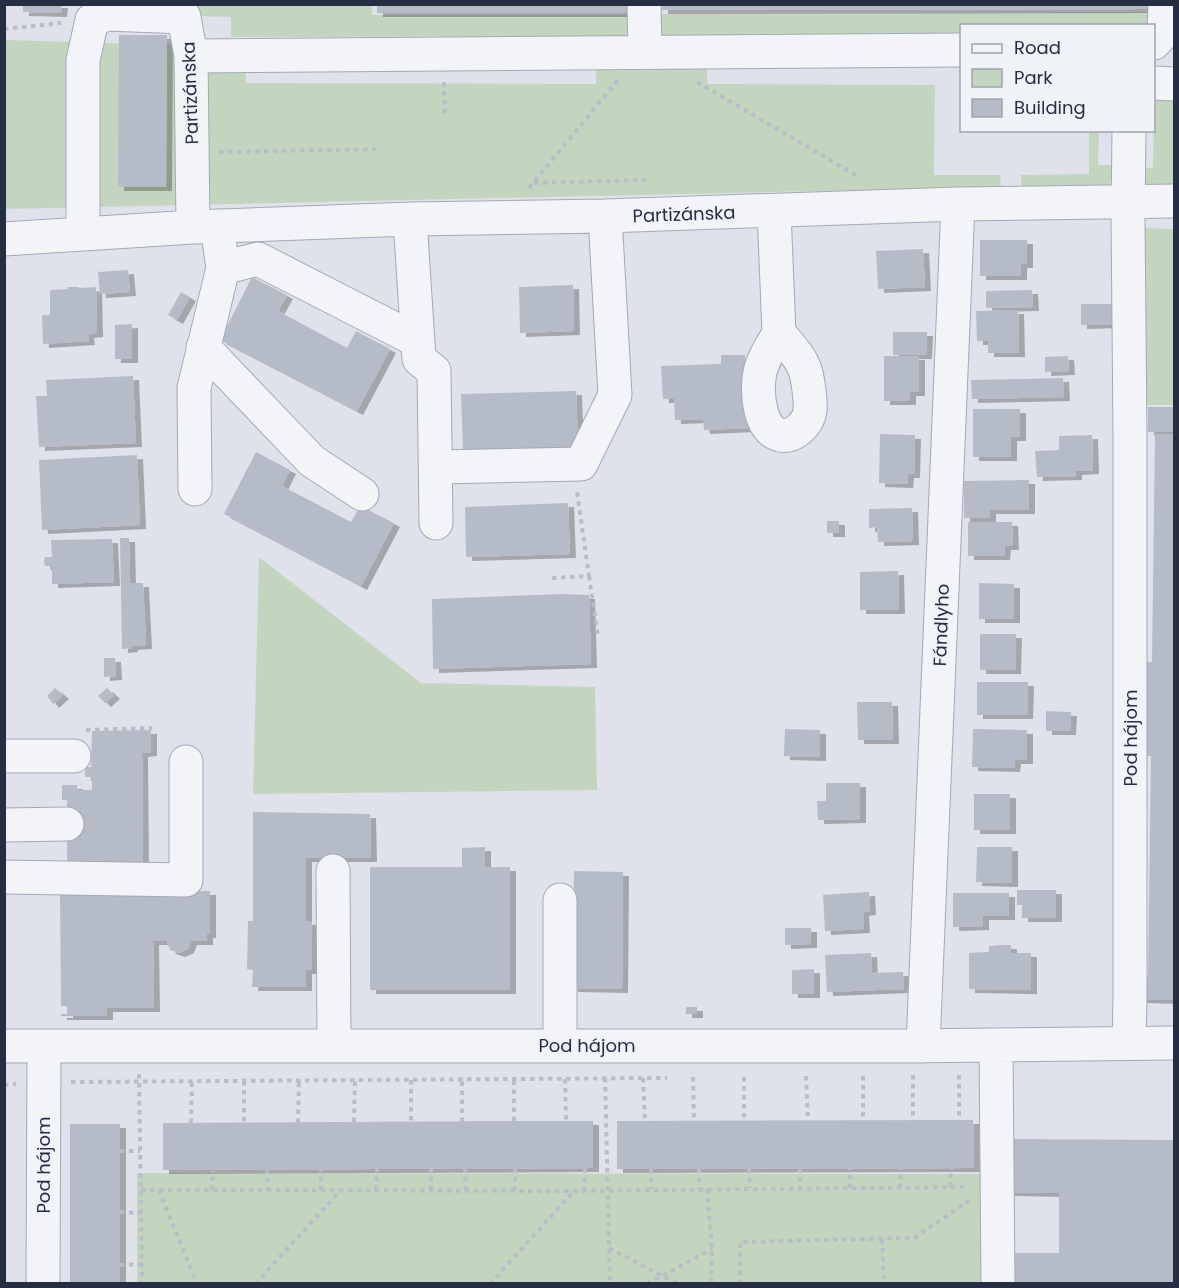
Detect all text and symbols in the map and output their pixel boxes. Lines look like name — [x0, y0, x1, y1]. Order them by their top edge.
legend — [960, 24, 1155, 132]
text: Road — [1014, 35, 1061, 60]
street label: Partizánska — [176, 41, 204, 145]
text: Park — [1014, 65, 1053, 90]
text: Building — [1014, 95, 1086, 120]
street label: Partizánska — [632, 200, 736, 228]
street label: Fándlyho — [927, 583, 955, 667]
street label: Pod hájom — [1118, 689, 1143, 787]
street label: Pod hájom — [538, 1033, 636, 1058]
street label: Pod hájom — [31, 1116, 56, 1214]

